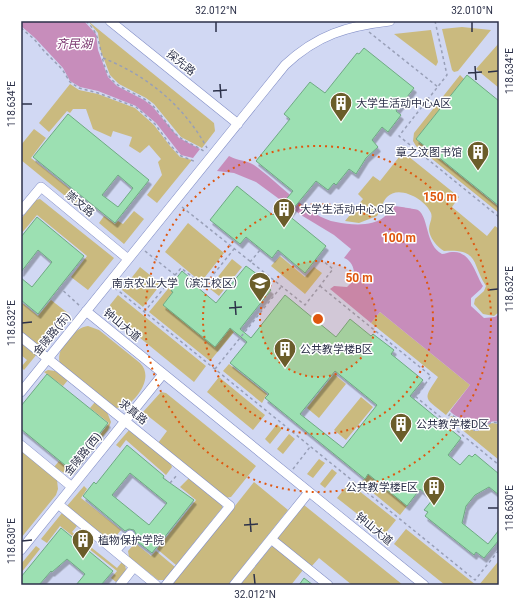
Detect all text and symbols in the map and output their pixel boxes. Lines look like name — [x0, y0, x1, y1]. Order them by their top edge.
text: 32.012°N — [195, 5, 237, 16]
text: 32.010°N — [451, 5, 493, 16]
water label: 齐民湖 — [56, 37, 94, 51]
street label: 探先路 — [164, 48, 198, 78]
text: 118.634°E — [504, 48, 515, 94]
text: 118.634°E — [6, 81, 17, 127]
building icon: 大学生活动中心A区 — [328, 90, 354, 123]
place label: 大学生活动中心A区 — [356, 97, 451, 110]
building icon: 章之汶图书馆 — [465, 139, 491, 172]
place label: 章之汶图书馆 — [396, 146, 462, 159]
street label: 崇文路 — [63, 188, 97, 220]
text: 150 m — [423, 190, 457, 204]
building icon: 大学生活动中心C区 — [271, 196, 297, 229]
place label: 大学生活动中心C区 — [300, 203, 395, 216]
text: 100 m — [382, 231, 416, 245]
text: 118.632°E — [504, 266, 515, 312]
school or university icon: 南京农业大学（滨江校区） — [247, 270, 273, 303]
text: 50 m — [345, 271, 373, 285]
place label: 南京农业大学（滨江校区） — [112, 277, 244, 290]
text: 118.632°E — [6, 300, 17, 346]
street label: 钟山大道 — [101, 306, 143, 344]
street label: 金陵路(东) — [31, 310, 73, 358]
centre of rings — [311, 312, 325, 326]
building icon: 公共教学楼B区 — [272, 336, 298, 369]
place label: 公共教学楼B区 — [300, 343, 373, 356]
street label: 求真路 — [116, 397, 150, 427]
building icon: 公共教学楼D区 — [388, 411, 414, 444]
place label: 公共教学楼D区 — [416, 418, 489, 431]
street label: 金陵路(西) — [62, 430, 104, 478]
building icon: 公共教学楼E区 — [421, 474, 447, 507]
place label: 公共教学楼E区 — [346, 481, 418, 494]
text: 118.630°E — [504, 485, 515, 531]
street label: 钟山大道 — [353, 510, 395, 548]
text: 118.630°E — [6, 518, 17, 564]
building icon: 植物保护学院 — [70, 527, 96, 560]
place label: 植物保护学院 — [98, 534, 164, 547]
text: 32.012°N — [234, 589, 276, 600]

